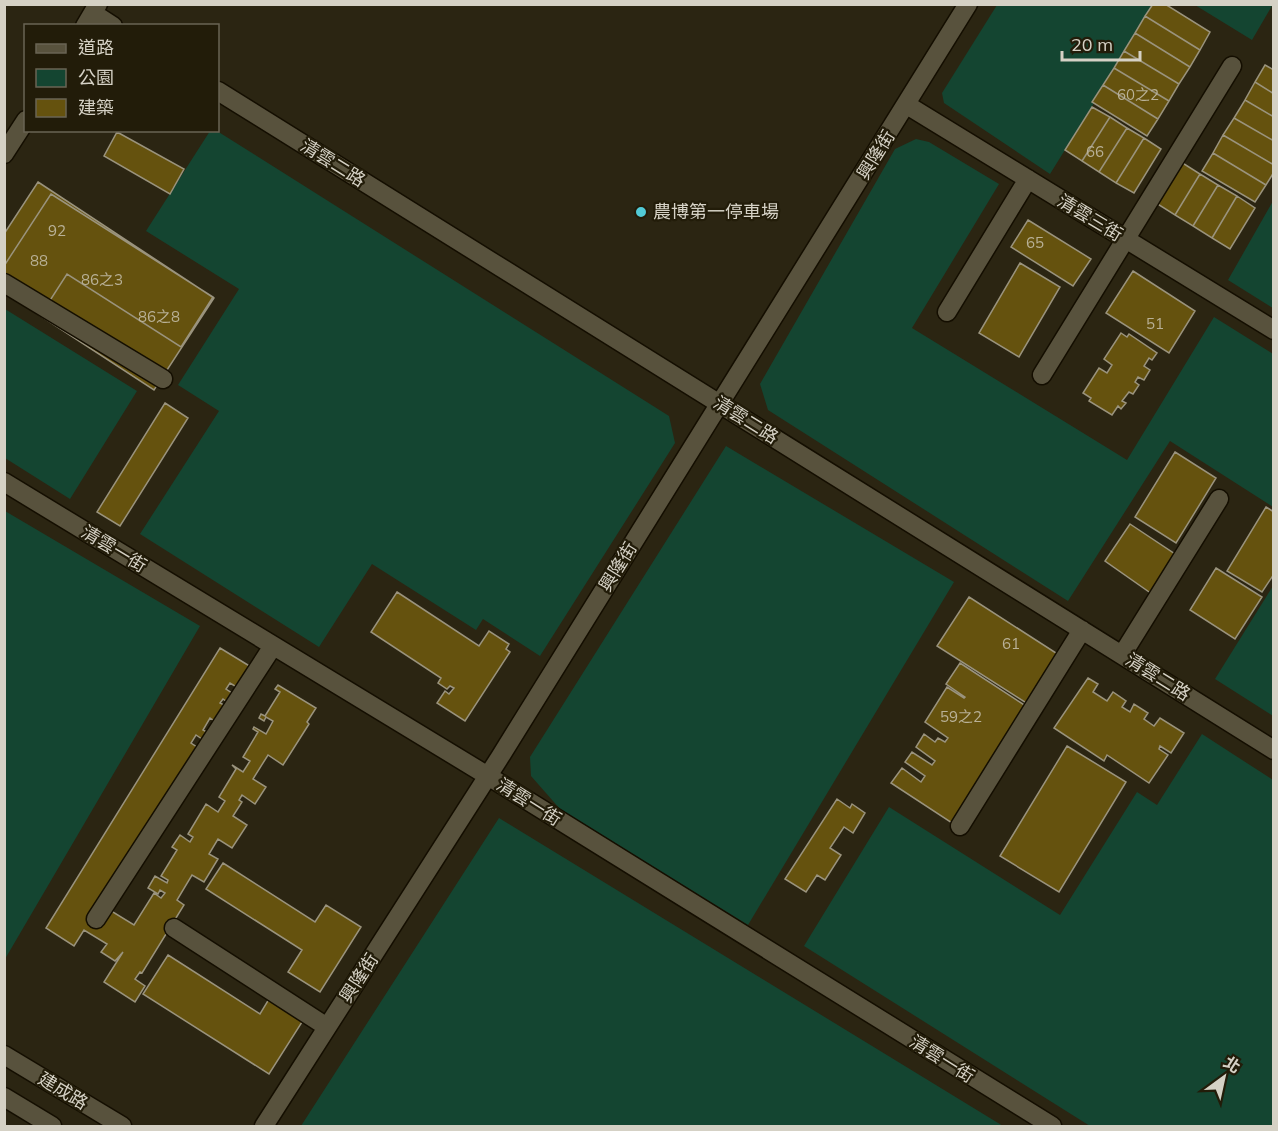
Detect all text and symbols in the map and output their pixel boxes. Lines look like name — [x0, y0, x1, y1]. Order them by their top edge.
legend — [24, 24, 219, 132]
scale bar — [1062, 24, 1140, 62]
text: 20 m — [1071, 33, 1113, 56]
text: 道路 — [78, 36, 114, 59]
text: 公園 — [78, 66, 114, 89]
house number: 60之2 — [1117, 85, 1159, 104]
text: 建築 — [78, 96, 114, 119]
street label: 興隆街 — [852, 126, 900, 184]
street label: 清雲二路 — [297, 134, 370, 191]
house number: 66 — [1086, 142, 1104, 161]
street label: 清雲三街 — [1053, 189, 1127, 246]
place label: 農博第一停車場 — [653, 200, 779, 223]
marker: 農博第一停車場 — [634, 205, 648, 219]
house number: 92 — [48, 221, 66, 240]
house number: 65 — [1026, 233, 1044, 252]
house number: 88 — [30, 251, 48, 270]
house number: 86之3 — [81, 270, 123, 289]
house number: 86之8 — [138, 307, 180, 326]
house number: 51 — [1146, 314, 1164, 333]
street label: 清雲二路 — [710, 391, 783, 448]
street label: 清雲一街 — [77, 520, 151, 577]
street label: 興隆街 — [594, 538, 642, 596]
house number: 61 — [1002, 634, 1020, 653]
street label: 清雲二路 — [1122, 648, 1195, 705]
house number: 59之2 — [940, 707, 982, 726]
street label: 清雲一街 — [493, 773, 566, 830]
street label: 興隆街 — [334, 949, 383, 1007]
street label: 清雲一街 — [906, 1030, 979, 1087]
north arrow — [1194, 1047, 1254, 1107]
text: 北 — [1220, 1052, 1244, 1077]
street label: 建成路 — [34, 1067, 92, 1114]

